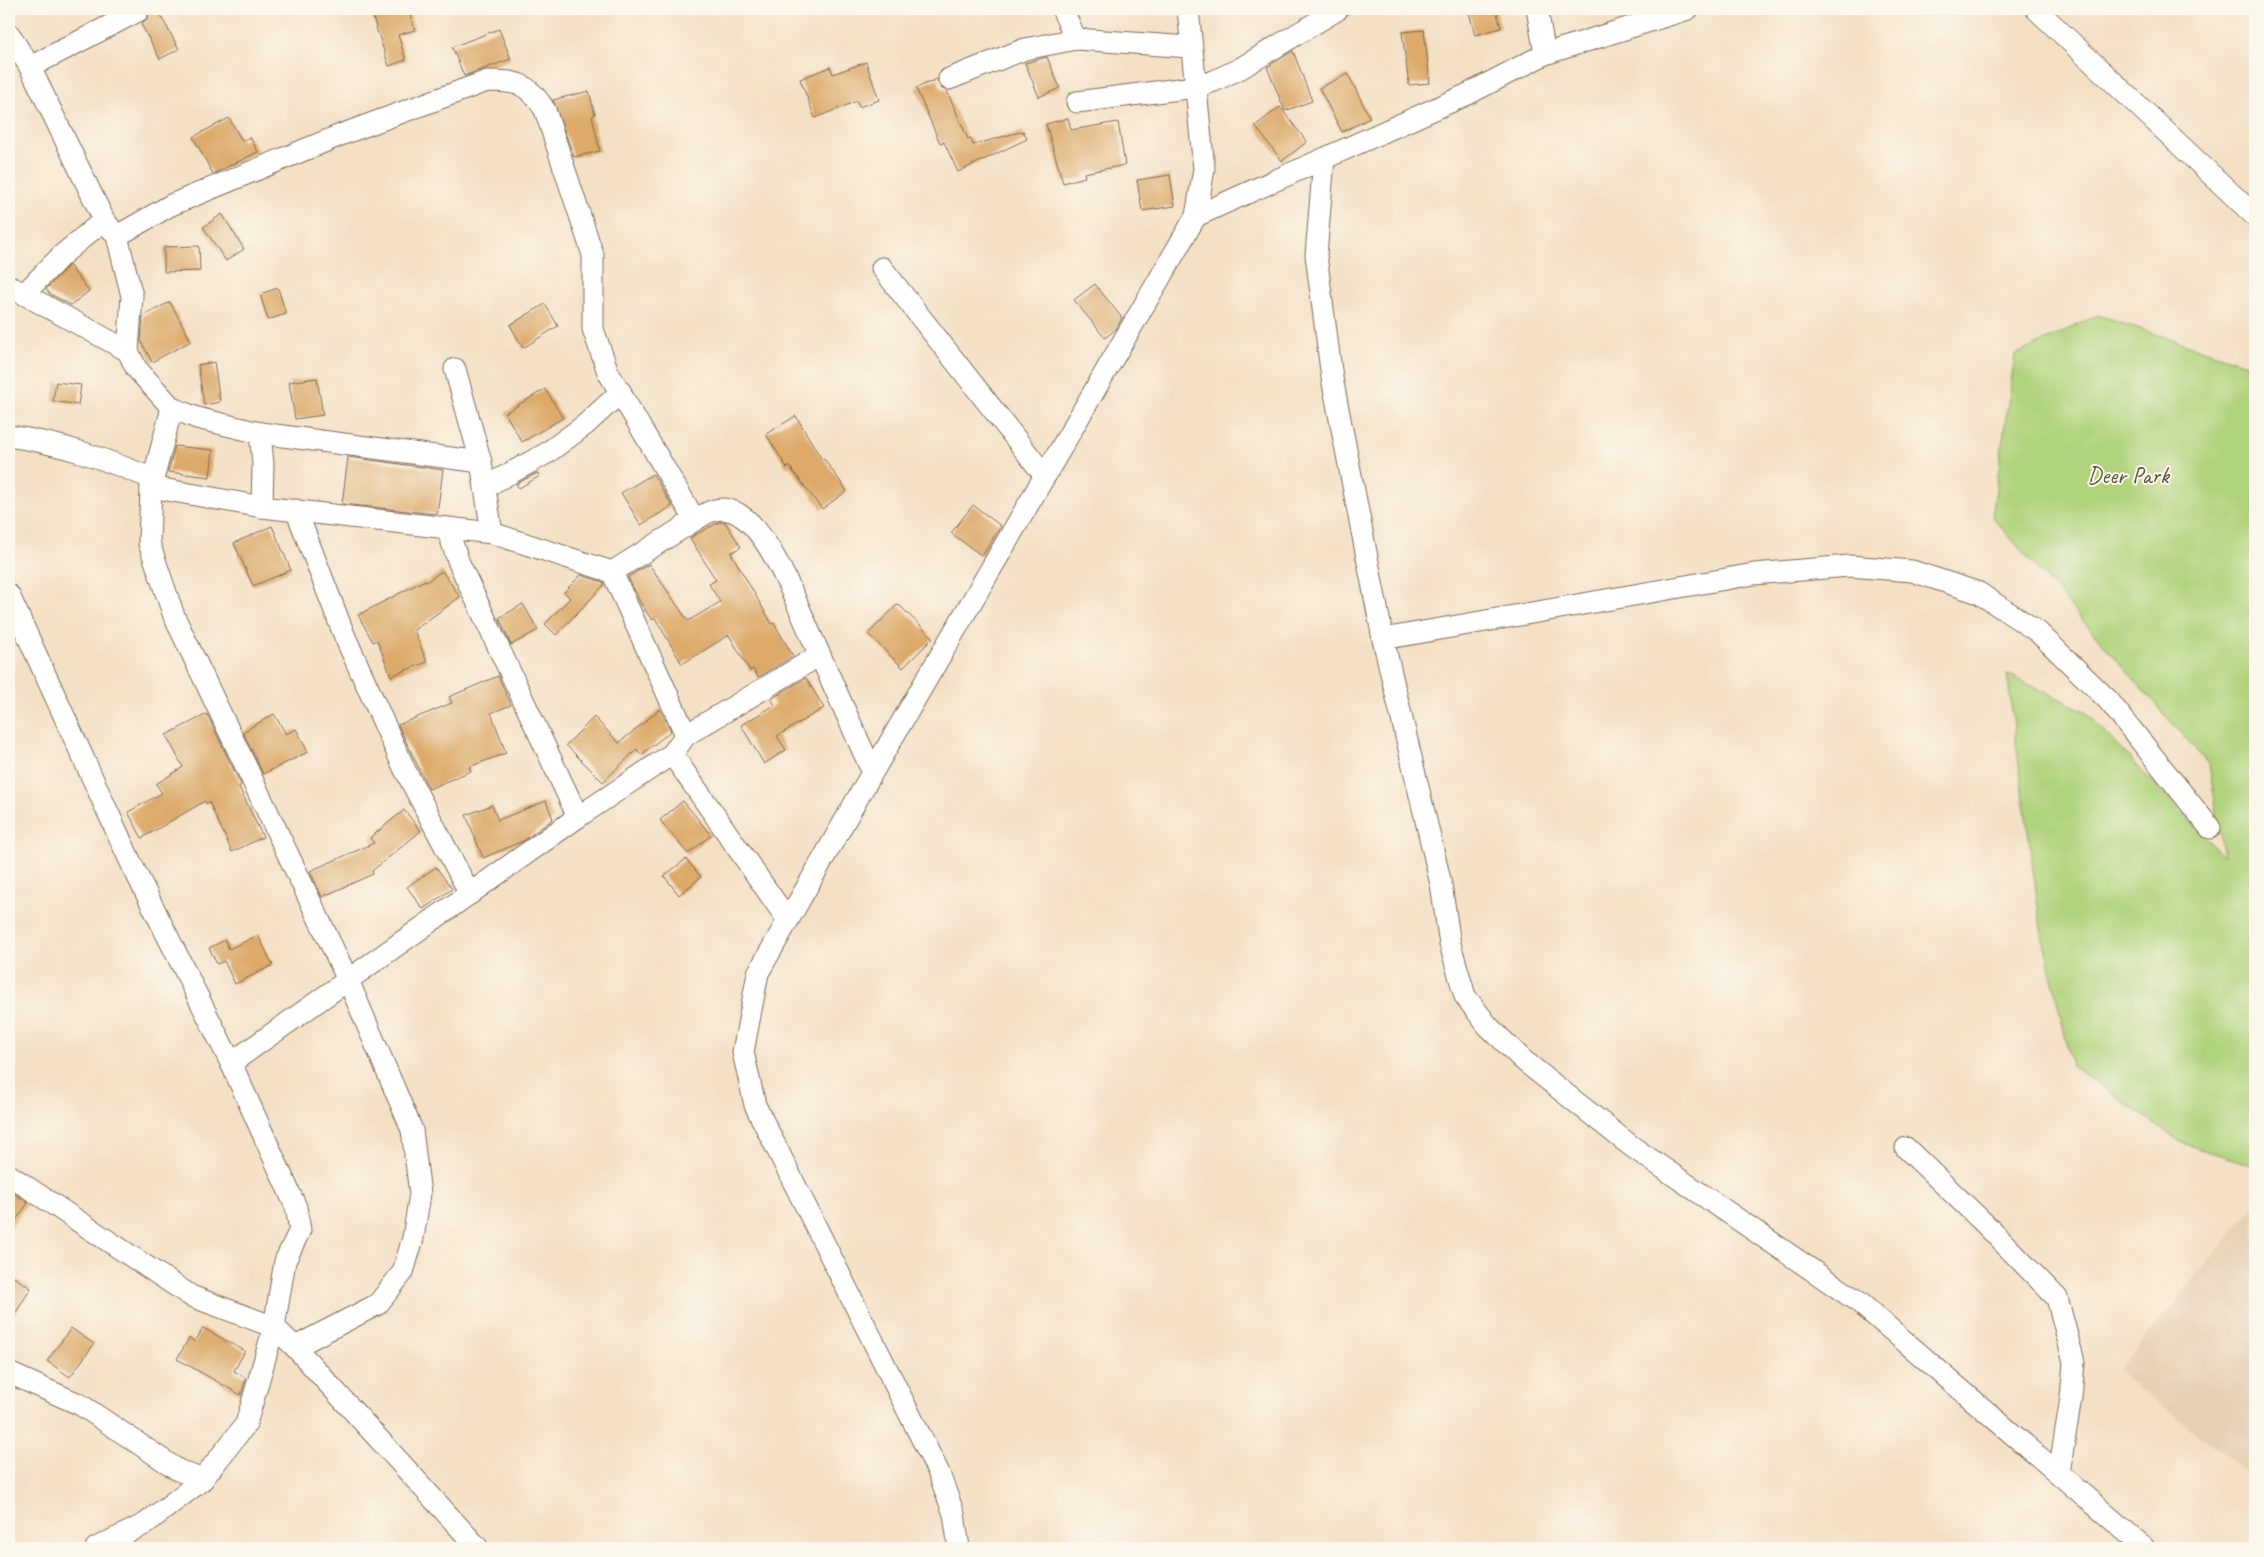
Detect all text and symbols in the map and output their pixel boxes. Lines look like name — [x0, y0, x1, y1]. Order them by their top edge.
park label: Deer Park — [2087, 460, 2171, 490]

